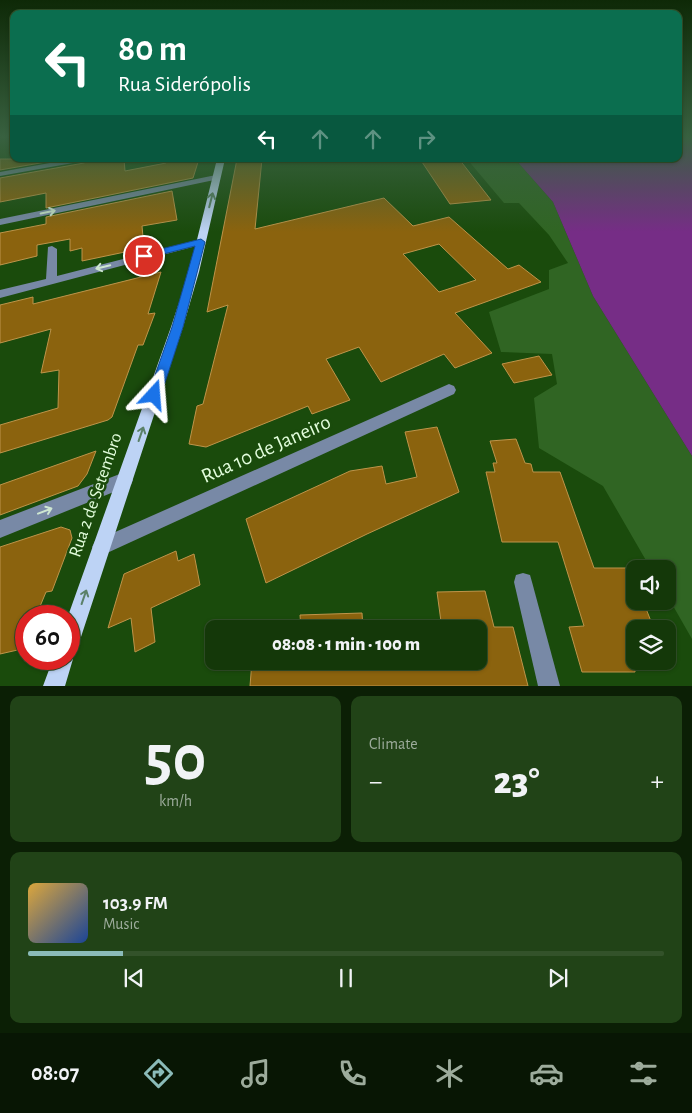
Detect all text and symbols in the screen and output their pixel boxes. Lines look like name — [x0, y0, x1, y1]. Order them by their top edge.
icon: left — [35, 30, 100, 95]
text: 80 m — [118, 32, 187, 67]
text: Rua Siderópolis — [118, 73, 251, 95]
icon: left — [253, 125, 281, 153]
icon: ahead — [306, 125, 334, 153]
icon: ahead — [359, 125, 387, 153]
icon: right — [412, 125, 440, 153]
one-way arrow — [207, 193, 216, 209]
one-way arrow — [39, 207, 55, 216]
pin — [123, 235, 165, 277]
icon: arrive — [130, 242, 158, 270]
one-way arrow — [95, 263, 111, 272]
position arrow — [127, 368, 179, 420]
street label: Rua 10 de Janeiro — [198, 411, 334, 487]
one-way arrow — [137, 426, 146, 442]
street label: Rua 2 de Setembro — [66, 430, 126, 559]
one-way arrow — [37, 506, 53, 515]
map controls — [626, 560, 676, 670]
button: sound — [626, 560, 676, 610]
one-way arrow — [80, 589, 90, 605]
speed limit sign: 60 — [15, 605, 80, 670]
button: layers — [626, 620, 676, 670]
text: 08:08 · 1 min · 100 m — [272, 635, 420, 654]
text: 50 — [145, 727, 206, 792]
text: Climate — [369, 736, 418, 752]
text: 23° — [493, 763, 540, 801]
text: − — [369, 768, 382, 796]
text: + — [651, 768, 664, 796]
text: km/h — [159, 793, 192, 809]
text: 103.9 FM — [103, 894, 168, 913]
text: Music — [103, 916, 139, 932]
icon: previous — [120, 964, 148, 992]
icon: pause — [332, 964, 360, 992]
icon: next — [544, 964, 572, 992]
icon: directions — [141, 1056, 176, 1091]
icon: music — [238, 1056, 273, 1091]
icon: phone — [335, 1056, 370, 1091]
icon: climate — [432, 1056, 467, 1091]
icon: car — [529, 1056, 564, 1091]
icon: filters — [626, 1056, 661, 1091]
text: 08:07 — [31, 1062, 79, 1084]

